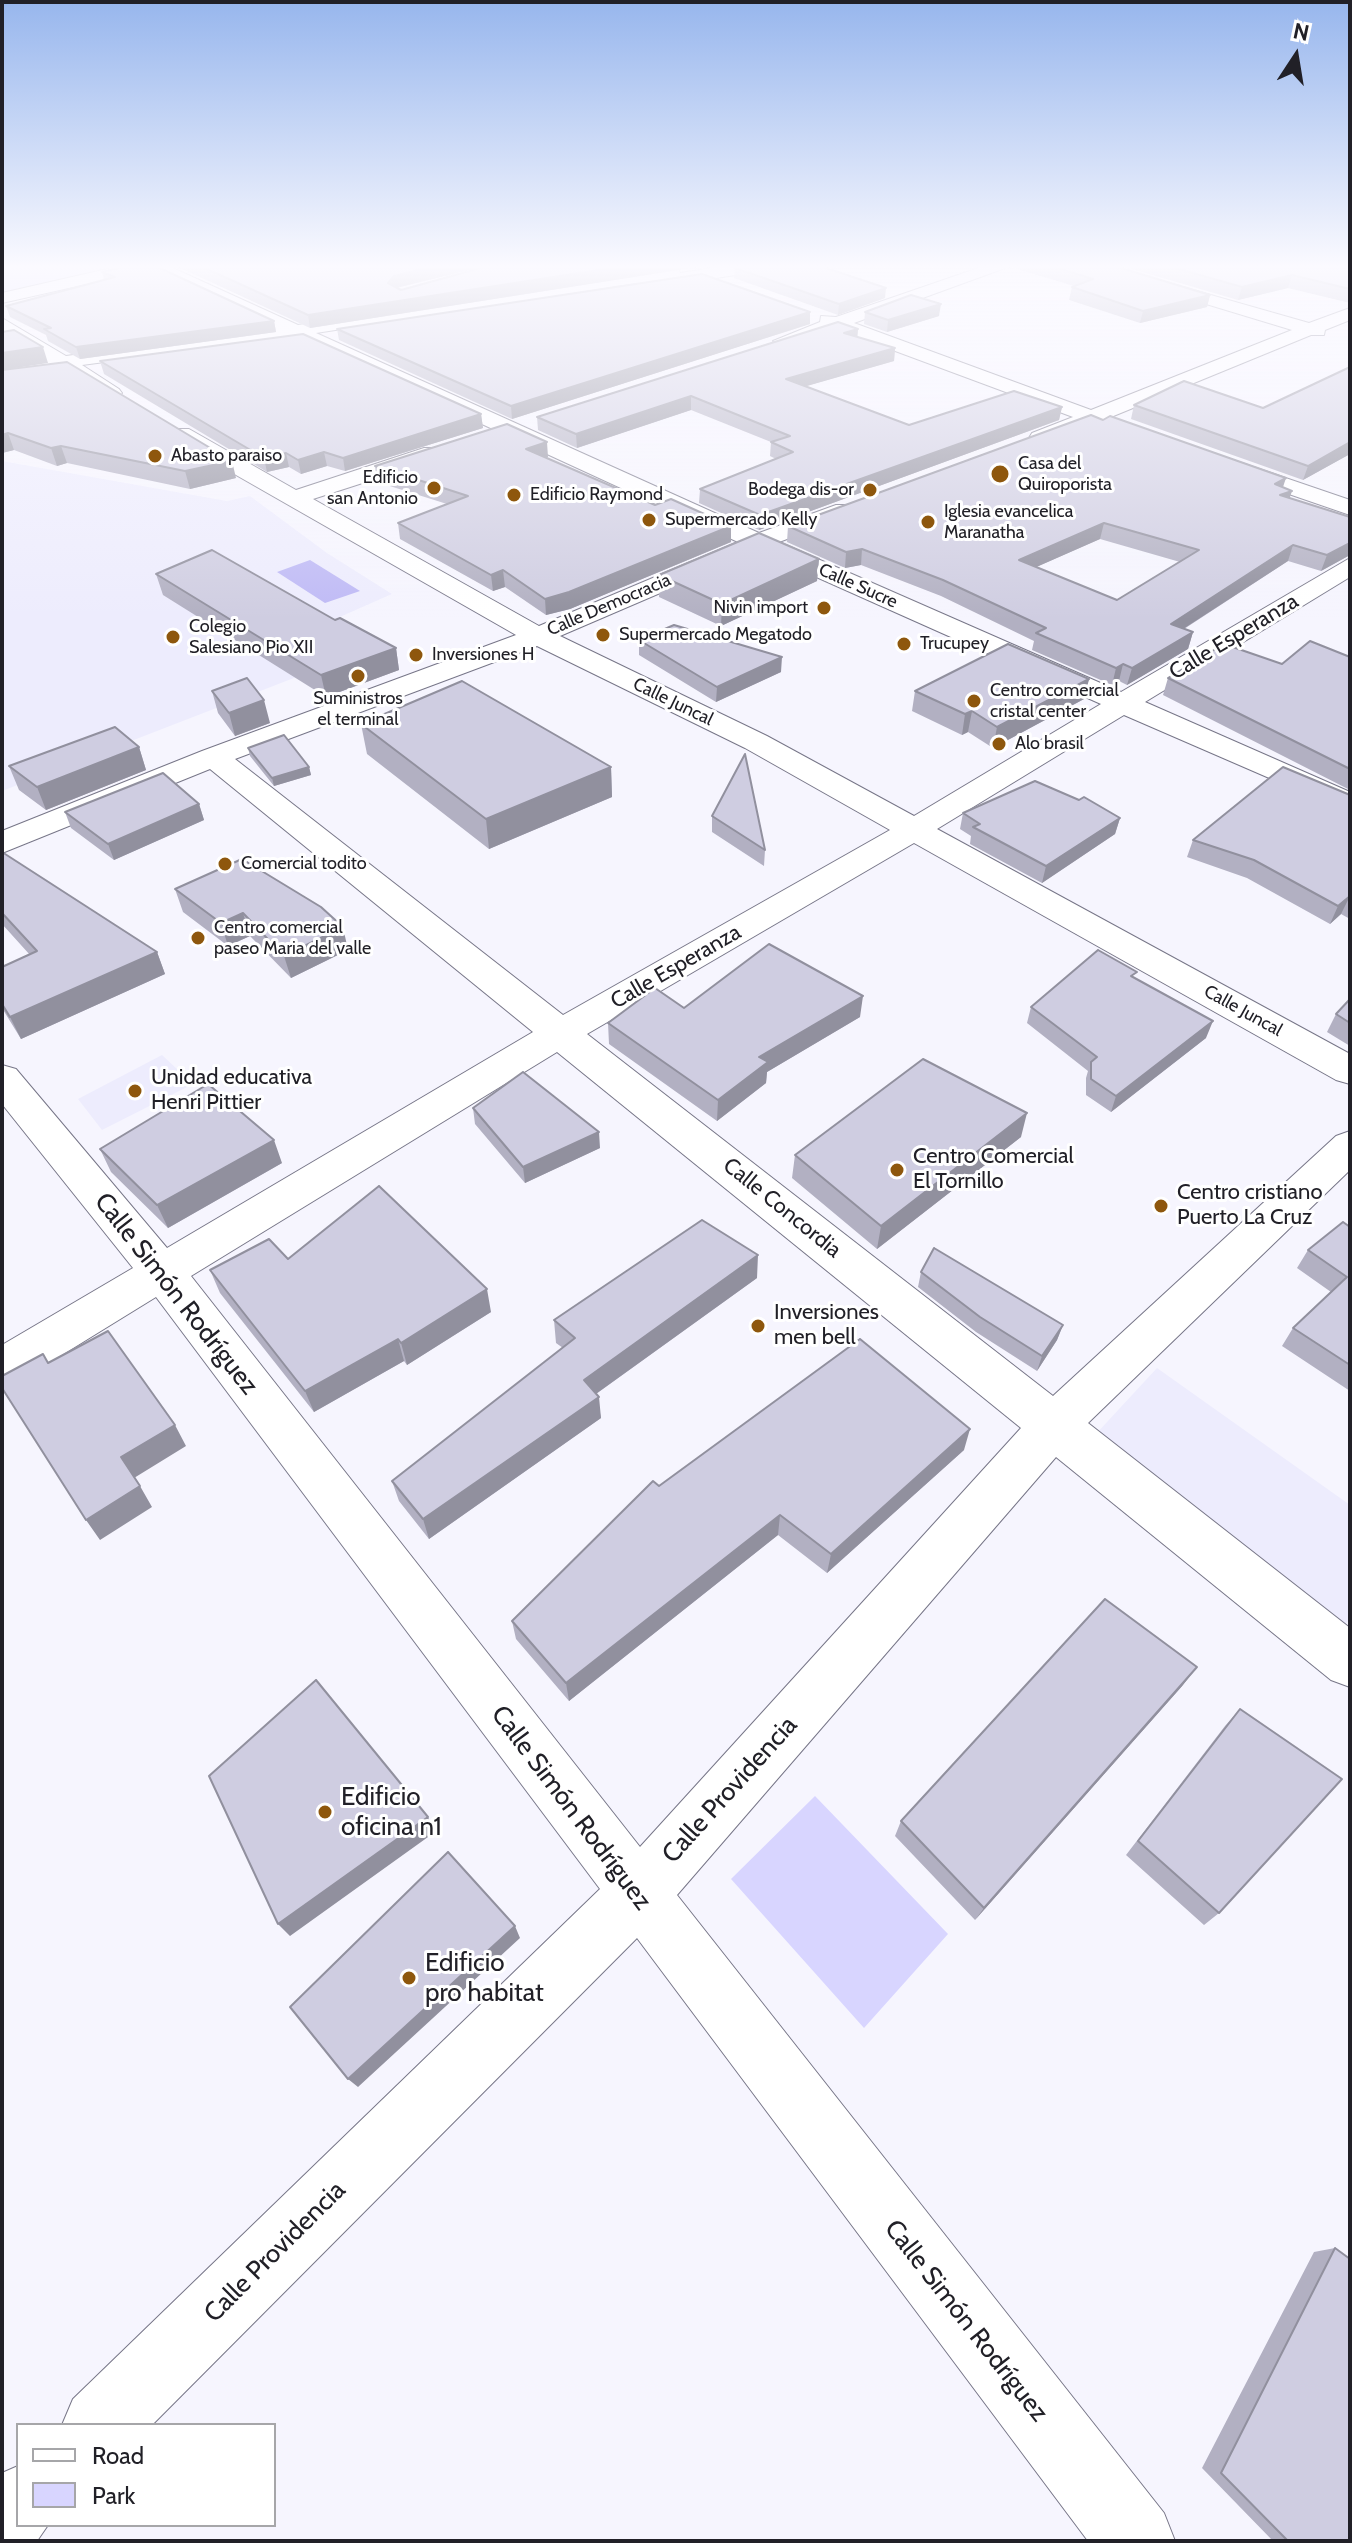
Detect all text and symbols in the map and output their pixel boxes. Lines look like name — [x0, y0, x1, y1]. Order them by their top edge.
north arrow — [1256, 16, 1336, 96]
text: N — [1291, 17, 1312, 47]
place label: Abasto paraiso — [171, 445, 282, 467]
marker: Abasto paraiso — [146, 447, 164, 465]
place label: Casa del Quiroporista — [1018, 453, 1112, 496]
marker: Casa del Quiroporista — [989, 463, 1011, 485]
place label: Edificio san Antonio — [327, 467, 418, 510]
marker: Edificio san Antonio — [425, 479, 443, 497]
place label: Bodega dis-or — [748, 479, 854, 501]
marker: Bodega dis-or — [861, 481, 879, 499]
place label: Edificio Raymond — [530, 484, 663, 506]
marker: Edificio Raymond — [505, 486, 523, 504]
place label: Iglesia evancelica Maranatha — [944, 501, 1073, 544]
place label: Supermercado Kelly — [665, 509, 817, 531]
marker: Supermercado Kelly — [640, 511, 658, 529]
marker: Iglesia evancelica Maranatha — [919, 513, 937, 531]
street label: Calle Sucre — [815, 559, 901, 613]
street label: Calle Democracia — [544, 569, 674, 641]
street label: Calle Esperanza — [1165, 588, 1303, 686]
place label: Nivin import — [714, 597, 808, 619]
marker: Nivin import — [815, 599, 833, 617]
place label: Colegio Salesiano Pio XII — [189, 616, 313, 658]
place label: Supermercado Megatodo — [619, 624, 812, 646]
marker: Supermercado Megatodo — [594, 626, 612, 644]
marker: Colegio Salesiano Pio XII — [164, 628, 182, 646]
place label: Trucupey — [920, 633, 989, 655]
marker: Trucupey — [895, 635, 913, 653]
place label: Inversiones H — [432, 644, 535, 666]
marker: Inversiones H — [407, 646, 425, 664]
marker: Suministros el terminal — [349, 667, 367, 685]
street label: Calle Juncal — [629, 673, 717, 731]
place label: Centro comercial cristal center — [990, 680, 1119, 722]
place label: Suministros el terminal — [313, 688, 403, 730]
marker: Centro comercial cristal center — [965, 692, 983, 710]
place label: Alo brasil — [1015, 733, 1084, 755]
marker: Alo brasil — [990, 735, 1008, 753]
place label: Comercial todito — [241, 853, 367, 875]
marker: Comercial todito — [216, 855, 234, 873]
place label: Centro comercial paseo Maria del valle — [214, 917, 371, 960]
street label: Calle Esperanza — [606, 919, 746, 1015]
marker: Centro comercial paseo Maria del valle — [189, 929, 207, 947]
street label: Calle Juncal — [1200, 981, 1286, 1041]
place label: Unidad educativa Henri Pittier — [151, 1065, 312, 1116]
marker: Unidad educativa Henri Pittier — [126, 1082, 144, 1100]
place label: Centro Comercial El Tornillo — [913, 1144, 1074, 1196]
street label: Calle Concordia — [718, 1152, 846, 1264]
marker: Centro Comercial El Tornillo — [888, 1161, 906, 1179]
place label: Centro cristiano Puerto La Cruz — [1177, 1180, 1323, 1232]
street label: Calle Simón Rodríguez — [87, 1187, 265, 1401]
marker: Centro cristiano Puerto La Cruz — [1152, 1197, 1170, 1215]
place label: Inversiones men bell — [774, 1300, 879, 1352]
marker: Inversiones men bell — [749, 1317, 767, 1335]
street label: Calle Simón Rodríguez — [484, 1700, 658, 1916]
street label: Calle Providencia — [656, 1710, 804, 1870]
place label: Edificio oficina n1 — [341, 1781, 442, 1842]
marker: Edificio oficina n1 — [316, 1803, 334, 1821]
place label: Edificio pro habitat — [425, 1947, 544, 2008]
marker: Edificio pro habitat — [400, 1969, 418, 1987]
street label: Calle Providencia — [198, 2175, 352, 2329]
street label: Calle Simón Rodríguez — [877, 2214, 1055, 2428]
legend — [16, 2423, 276, 2527]
text: Road — [92, 2441, 144, 2470]
text: Park — [92, 2481, 135, 2510]

